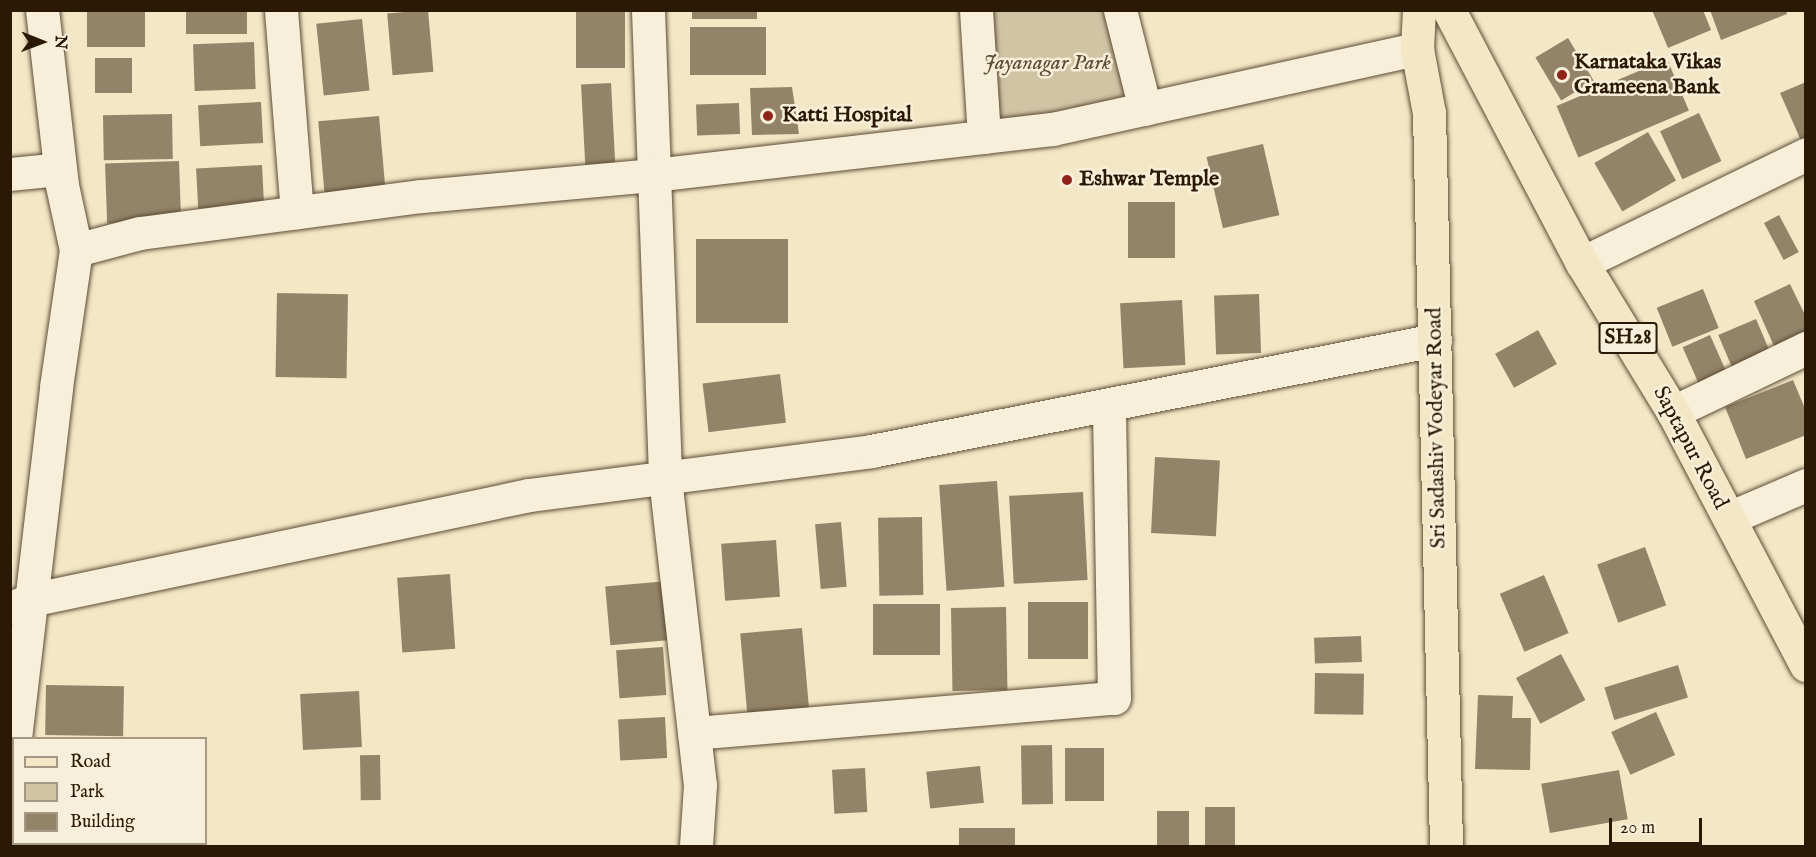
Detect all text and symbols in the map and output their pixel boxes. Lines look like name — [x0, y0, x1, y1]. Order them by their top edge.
north arrow — [12, 12, 72, 72]
text: N — [50, 35, 70, 49]
place label: Karnataka Vikas Grameena Bank — [1574, 49, 1721, 100]
park label: Jayanagar Park — [983, 51, 1111, 77]
marker: Karnataka Vikas Grameena Bank — [1555, 68, 1569, 82]
place label: Katti Hospital — [782, 103, 912, 129]
marker: Katti Hospital — [759, 107, 777, 125]
place label: Eshwar Temple — [1079, 167, 1219, 193]
marker: Eshwar Temple — [1060, 173, 1074, 187]
street label: Sri Sadashiv Vodeyar Road — [1422, 307, 1452, 549]
road number: SH28 — [1598, 320, 1658, 356]
street label: Saptapur Road — [1647, 382, 1733, 514]
legend — [12, 737, 207, 845]
text: Road — [70, 751, 111, 774]
text: Park — [70, 781, 104, 804]
scale bar — [1612, 806, 1705, 844]
text: Building — [70, 811, 135, 834]
text: 20 m — [1620, 817, 1655, 840]

